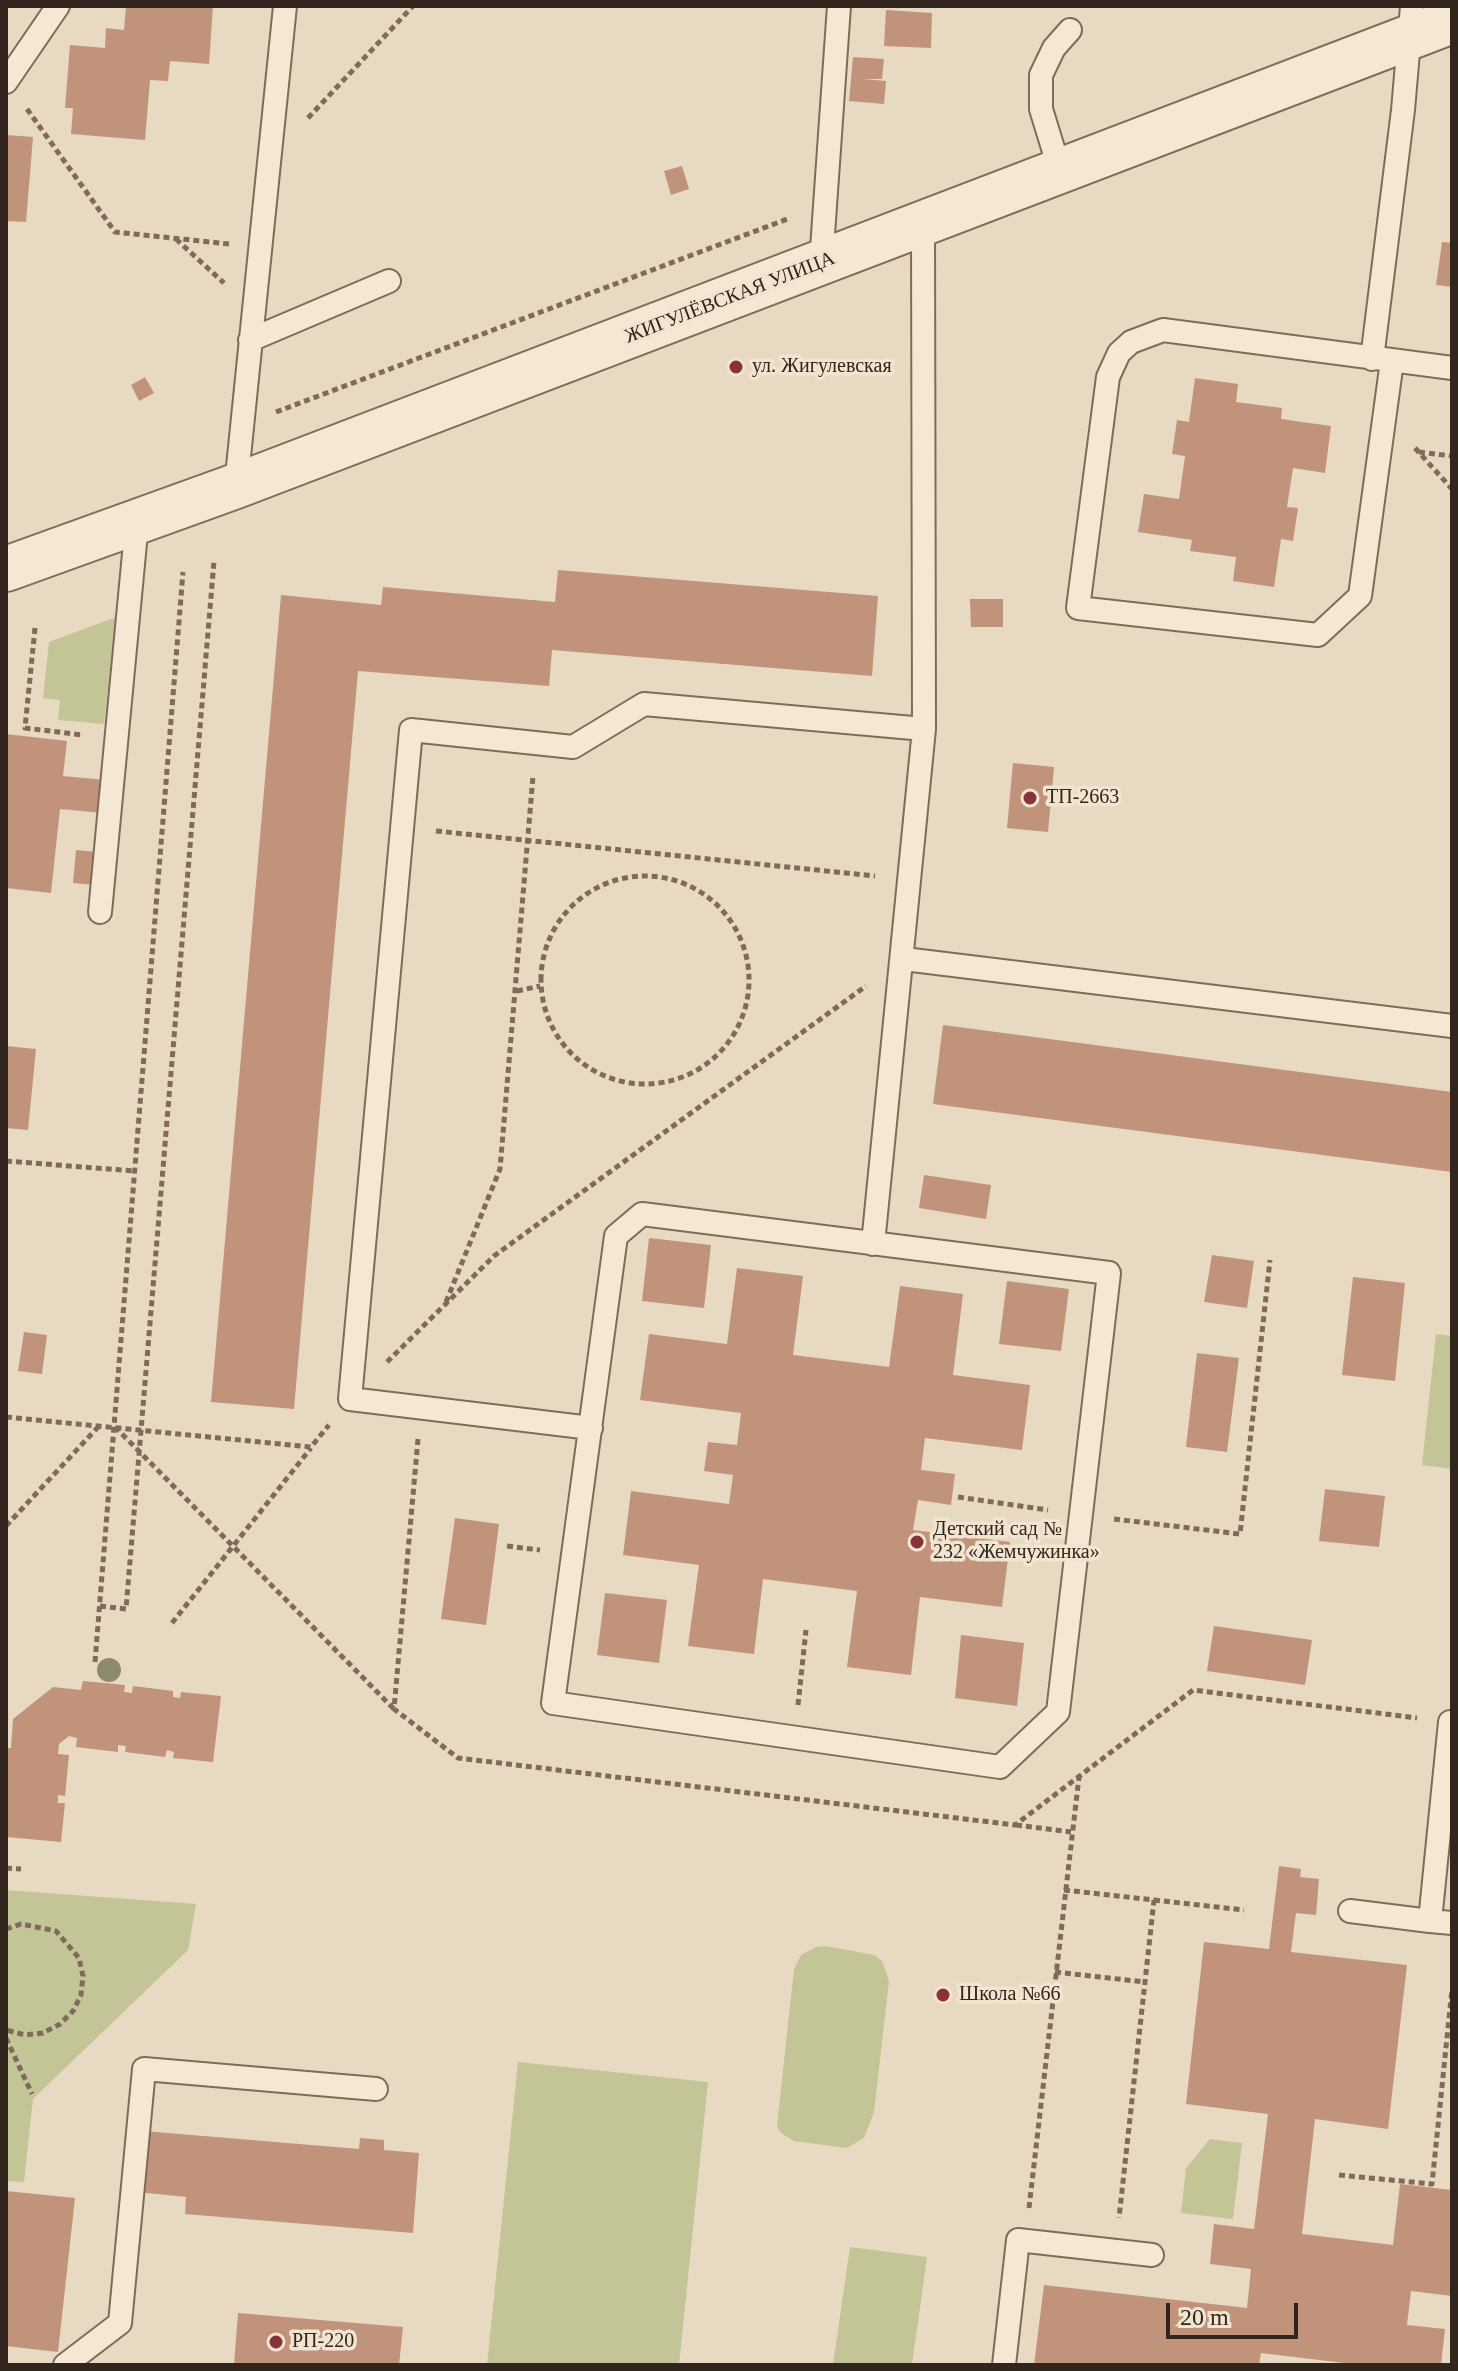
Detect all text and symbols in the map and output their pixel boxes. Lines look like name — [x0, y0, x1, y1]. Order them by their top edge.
street label: ЖИГУЛЁВСКАЯ УЛИЦА — [622, 247, 838, 349]
place label: ул. Жигулевская — [752, 355, 892, 379]
marker: ул. Жигулевская — [727, 358, 745, 376]
place label: ТП-2663 — [1046, 786, 1119, 810]
marker: ТП-2663 — [1021, 789, 1039, 807]
place label: Детский сад № 232 «Жемчужинка» — [933, 1518, 1100, 1565]
marker: Детский сад № 232 «Жемчужинка» — [908, 1533, 926, 1551]
place label: Школа №66 — [959, 1983, 1061, 2007]
marker: Школа №66 — [934, 1986, 952, 2004]
scale bar — [1170, 2287, 1302, 2337]
text: 20 m — [1180, 2304, 1229, 2330]
place label: РП-220 — [292, 2330, 354, 2354]
marker: РП-220 — [267, 2333, 285, 2351]

